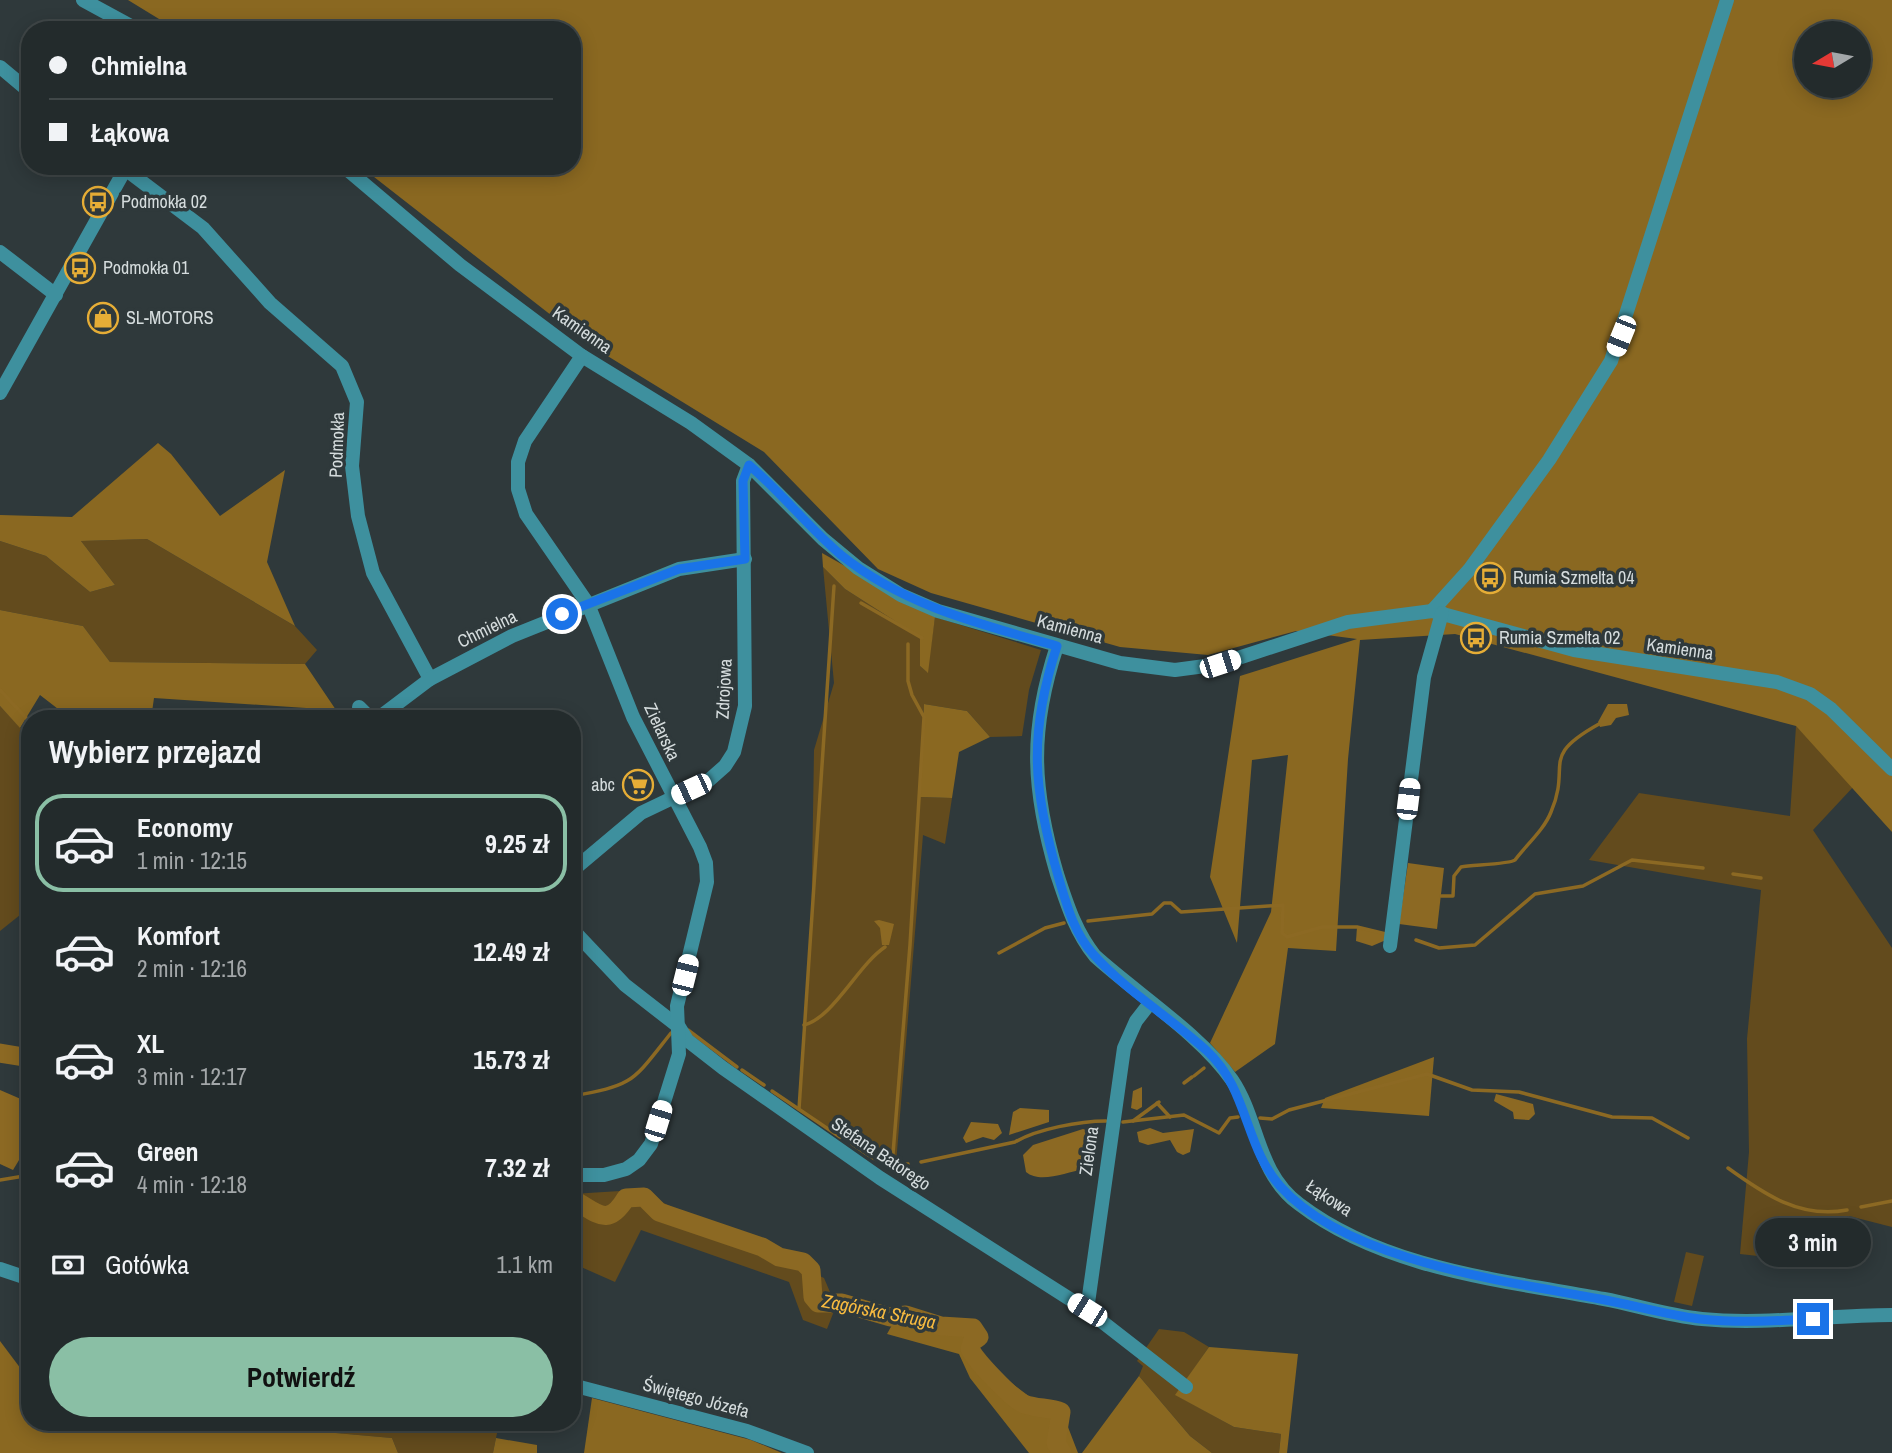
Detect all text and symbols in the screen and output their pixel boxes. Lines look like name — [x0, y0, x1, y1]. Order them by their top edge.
north arrow — [1794, 21, 1871, 98]
map controls — [1794, 21, 1871, 98]
text: Chmielna — [91, 48, 187, 83]
text: Łąkowa — [91, 115, 169, 150]
bus stop icon: Podmokła 02 — [81, 185, 115, 219]
place label: Podmokła 02 — [121, 189, 207, 214]
bus stop icon: Podmokła 01 — [63, 251, 97, 285]
place label: Podmokła 01 — [103, 255, 190, 280]
street label: Kamienna — [548, 300, 617, 359]
shop icon: SL-MOTORS — [86, 301, 120, 335]
place label: SL-MOTORS — [126, 305, 214, 330]
car — [1604, 313, 1639, 359]
street label: Podmokła — [323, 412, 350, 478]
bus stop icon: Rumia Szmelta 04 — [1473, 561, 1507, 595]
place label: Rumia Szmelta 04 — [1513, 565, 1634, 590]
route start — [546, 598, 578, 630]
street label: Chmielna — [453, 603, 521, 654]
street label: Kamienna — [1034, 608, 1106, 649]
bus stop icon: Rumia Szmelta 02 — [1459, 621, 1493, 655]
place label: Rumia Szmelta 02 — [1499, 625, 1620, 650]
street label: Kamienna — [1645, 631, 1715, 666]
car — [1197, 648, 1244, 680]
street label: Zdrojowa — [709, 658, 738, 720]
street label: Zielarska — [638, 699, 687, 765]
text: Wybierz przejazd — [49, 730, 261, 773]
supermarket icon: abc — [621, 768, 655, 802]
car — [668, 771, 715, 807]
place label: abc — [591, 772, 615, 797]
car — [1396, 777, 1421, 821]
text: Economy — [137, 810, 233, 845]
icon: car — [53, 812, 116, 875]
text: 9.25 zł — [485, 826, 549, 861]
text: 1 min · 12:15 — [137, 845, 247, 876]
text: Komfort — [137, 918, 220, 953]
icon: car — [53, 920, 116, 983]
text: 12.49 zł — [473, 934, 549, 969]
car — [670, 952, 701, 998]
text: 2 min · 12:16 — [137, 953, 247, 984]
text: XL — [137, 1026, 164, 1061]
icon: car — [53, 1028, 116, 1091]
text: 15.73 zł — [473, 1042, 549, 1077]
text: 3 min · 12:17 — [137, 1061, 247, 1092]
car — [642, 1098, 675, 1144]
street label: Stefana Batorego — [827, 1111, 936, 1196]
street label: Zielona — [1073, 1125, 1104, 1177]
text: Green — [137, 1134, 199, 1169]
icon: car — [53, 1136, 116, 1199]
text: 7.32 zł — [485, 1150, 549, 1185]
text: 4 min · 12:18 — [137, 1169, 247, 1200]
street label: Łąkowa — [1301, 1173, 1357, 1222]
callout: 3 min — [1755, 1218, 1871, 1266]
text: 3 min — [1788, 1227, 1838, 1258]
icon: cash — [49, 1246, 87, 1284]
text: Gotówka — [105, 1247, 189, 1282]
text: 1.1 km — [496, 1249, 553, 1280]
water label: Zagórska Struga — [819, 1287, 938, 1335]
car — [1064, 1290, 1111, 1330]
route end — [1797, 1303, 1829, 1335]
button: Potwierdź — [49, 1337, 553, 1417]
street label: Świętego Józefa — [640, 1371, 752, 1424]

